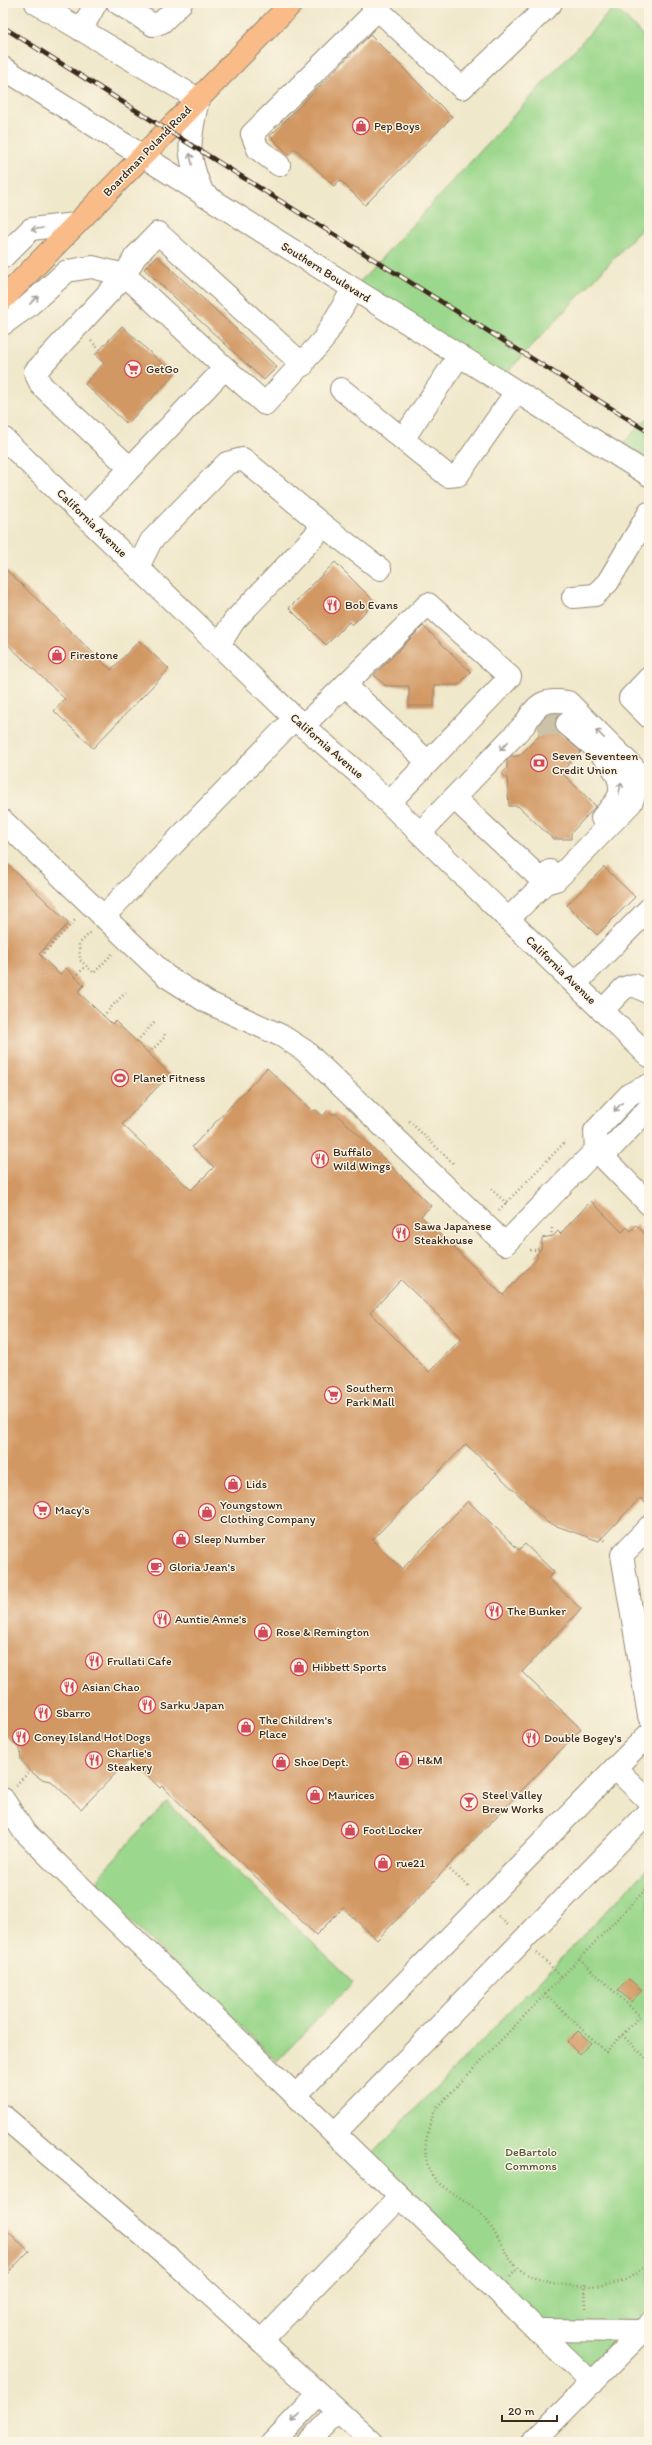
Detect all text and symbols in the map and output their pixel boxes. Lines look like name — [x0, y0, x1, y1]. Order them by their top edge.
street label: Boardman Poland Road — [100, 102, 194, 199]
shop icon: Pep Boys — [351, 116, 371, 136]
place label: Pep Boys — [374, 119, 420, 133]
one-way arrow — [187, 153, 195, 166]
one-way arrow — [31, 225, 44, 233]
street label: Southern Boulevard — [279, 239, 374, 305]
one-way arrow — [29, 295, 39, 305]
supermarket icon: GetGo — [123, 359, 143, 379]
place label: GetGo — [146, 362, 179, 376]
street label: California Avenue — [54, 486, 130, 560]
restaurant icon: Bob Evans — [322, 595, 342, 615]
place label: Bob Evans — [345, 598, 398, 612]
shop icon: Firestone — [47, 645, 67, 665]
place label: Firestone — [70, 648, 118, 662]
street label: California Avenue — [288, 710, 367, 782]
one-way arrow — [595, 729, 605, 739]
one-way arrow — [499, 741, 509, 751]
place label: Seven Seventeen Credit Union — [552, 749, 638, 777]
bank icon: Seven Seventeen Credit Union — [529, 753, 549, 773]
one-way arrow — [616, 782, 624, 795]
street label: California Avenue — [523, 933, 599, 1007]
sports icon: Planet Fitness — [110, 1068, 130, 1088]
place label: Planet Fitness — [133, 1071, 205, 1085]
one-way arrow — [613, 1102, 623, 1112]
place label: Buffalo Wild Wings — [333, 1145, 390, 1173]
restaurant icon: Buffalo Wild Wings — [310, 1149, 330, 1169]
place label: Sawa Japanese Steakhouse — [414, 1219, 492, 1247]
restaurant icon: Sawa Japanese Steakhouse — [391, 1223, 411, 1243]
place label: Southern Park Mall — [346, 1381, 395, 1409]
supermarket icon: Southern Park Mall — [323, 1385, 343, 1405]
shop icon: Lids — [223, 1474, 243, 1494]
place label: Lids — [246, 1477, 267, 1491]
place label: Youngstown Clothing Company — [220, 1498, 316, 1526]
supermarket icon: Macy's — [32, 1500, 52, 1520]
shop icon: Youngstown Clothing Company — [197, 1502, 217, 1522]
place label: Macy's — [55, 1503, 90, 1517]
shop icon: Sleep Number — [171, 1529, 191, 1549]
place label: Sleep Number — [194, 1532, 266, 1546]
cafe icon: Gloria Jean's — [146, 1557, 166, 1577]
place label: Gloria Jean's — [169, 1560, 235, 1574]
restaurant icon: The Bunker — [484, 1601, 504, 1621]
place label: The Bunker — [507, 1604, 566, 1618]
restaurant icon: Auntie Anne's — [152, 1609, 172, 1629]
place label: Auntie Anne's — [175, 1612, 247, 1626]
shop icon: Rose & Remington — [253, 1622, 273, 1642]
place label: Rose & Remington — [276, 1625, 370, 1639]
restaurant icon: Frullati Cafe — [84, 1651, 104, 1671]
place label: Frullati Cafe — [107, 1654, 172, 1668]
shop icon: Hibbett Sports — [289, 1657, 309, 1677]
place label: Hibbett Sports — [312, 1660, 387, 1674]
restaurant icon: Asian Chao — [59, 1677, 79, 1697]
place label: Asian Chao — [82, 1680, 140, 1694]
restaurant icon: Sarku Japan — [137, 1695, 157, 1715]
place label: Sarku Japan — [160, 1698, 224, 1712]
restaurant icon: Sbarro — [33, 1703, 53, 1723]
place label: Sbarro — [56, 1706, 91, 1720]
place label: The Children's Place — [259, 1713, 332, 1741]
shop icon: The Children's Place — [236, 1717, 256, 1737]
restaurant icon: Coney Island Hot Dogs — [11, 1727, 31, 1747]
restaurant icon: Double Bogey's — [521, 1728, 541, 1748]
place label: Coney Island Hot Dogs — [34, 1730, 151, 1744]
place label: Double Bogey's — [544, 1731, 622, 1745]
place label: Charlie's Steakery — [107, 1746, 153, 1774]
restaurant icon: Charlie's Steakery — [84, 1750, 104, 1770]
shop icon: H&M — [394, 1750, 414, 1770]
shop icon: Shoe Dept. — [271, 1752, 291, 1772]
place label: H&M — [417, 1753, 443, 1767]
place label: Shoe Dept. — [294, 1755, 349, 1769]
shop icon: Maurices — [305, 1785, 325, 1805]
place label: Maurices — [328, 1788, 375, 1802]
place label: Steel Valley Brew Works — [482, 1788, 544, 1816]
bar icon: Steel Valley Brew Works — [459, 1792, 479, 1812]
shop icon: Foot Locker — [340, 1820, 360, 1840]
place label: Foot Locker — [363, 1823, 423, 1837]
shop icon: rue21 — [373, 1853, 393, 1873]
place label: rue21 — [396, 1856, 425, 1870]
park label: DeBartolo Commons — [505, 2145, 557, 2173]
scale bar — [502, 2397, 557, 2423]
text: 20 m — [508, 2404, 535, 2418]
one-way arrow — [291, 2413, 301, 2423]

